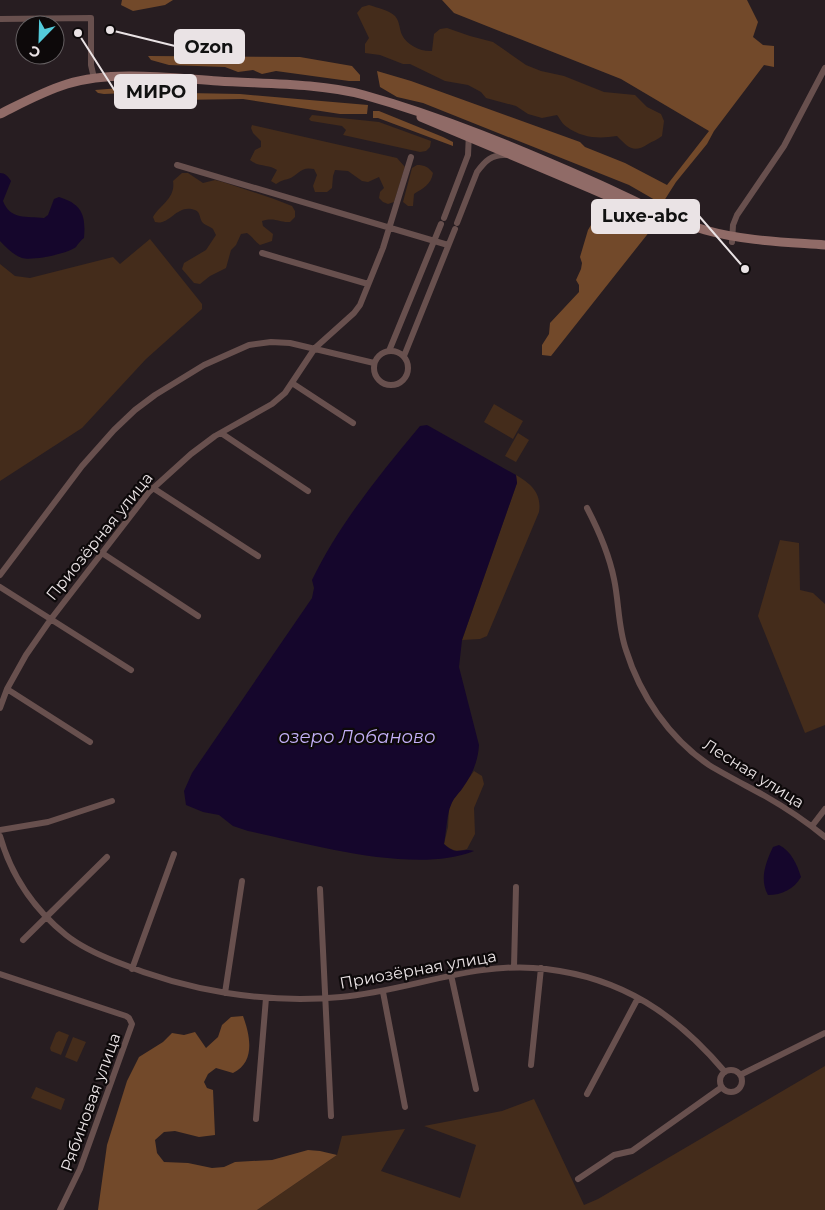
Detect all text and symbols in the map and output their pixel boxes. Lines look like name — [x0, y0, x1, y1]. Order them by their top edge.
north arrow — [15, 15, 65, 65]
callout: Ozon — [175, 30, 244, 63]
text: Ozon — [184, 36, 234, 58]
text: С — [27, 42, 43, 62]
callout: МИРО — [115, 75, 196, 108]
text: МИРО — [126, 81, 186, 103]
callout: Luxe-abc — [592, 200, 699, 233]
text: Luxe-abc — [602, 205, 688, 227]
street label: Приозёрная улица — [42, 469, 157, 604]
water label: озеро Лобаново — [278, 726, 436, 748]
street label: Лесная улица — [700, 735, 808, 812]
street label: Приозёрная улица — [338, 946, 498, 993]
street label: Рябиновая улица — [57, 1030, 124, 1174]

